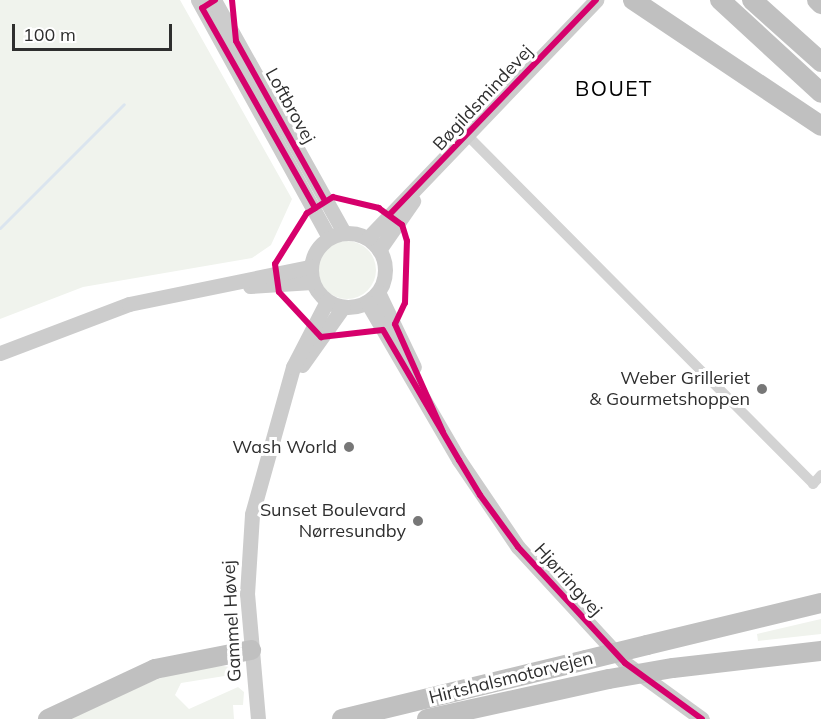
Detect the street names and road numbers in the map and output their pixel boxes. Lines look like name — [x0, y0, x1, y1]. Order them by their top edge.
street label: Bøgildsmindevej — [429, 41, 537, 155]
street label: Loftbrovej — [260, 65, 320, 147]
street label: Hjørringvej — [530, 539, 606, 621]
street label: Gammel Høvej — [218, 560, 246, 682]
street label: Hirtshalsmotorvejen — [427, 647, 595, 709]

